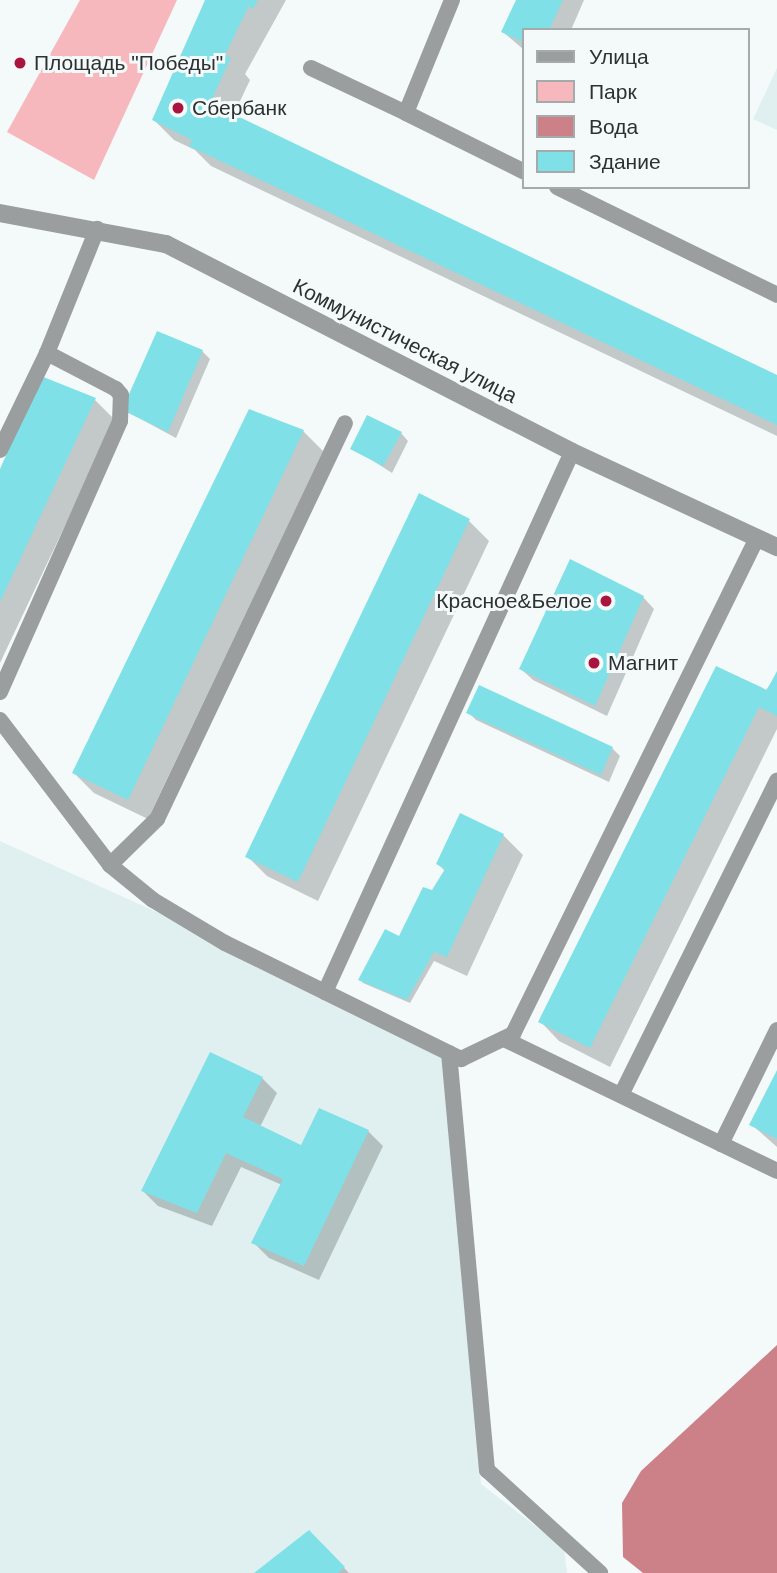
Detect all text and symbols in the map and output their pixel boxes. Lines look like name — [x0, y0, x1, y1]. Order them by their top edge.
legend — [522, 28, 749, 189]
text: Улица — [589, 45, 649, 68]
place label: Площадь "Победы" — [34, 50, 223, 76]
marker: Площадь "Победы" — [12, 55, 28, 71]
text: Парк — [589, 80, 637, 103]
place label: Сбербанк — [192, 95, 286, 121]
marker: Сбербанк — [170, 100, 186, 116]
text: Вода — [589, 115, 638, 138]
text: Здание — [589, 150, 661, 173]
street label: Коммунистическая улица — [289, 273, 521, 409]
place label: Красное&Белое — [436, 588, 592, 614]
marker: Красное&Белое — [598, 593, 614, 609]
place label: Магнит — [608, 650, 678, 676]
marker: Магнит — [586, 655, 602, 671]

